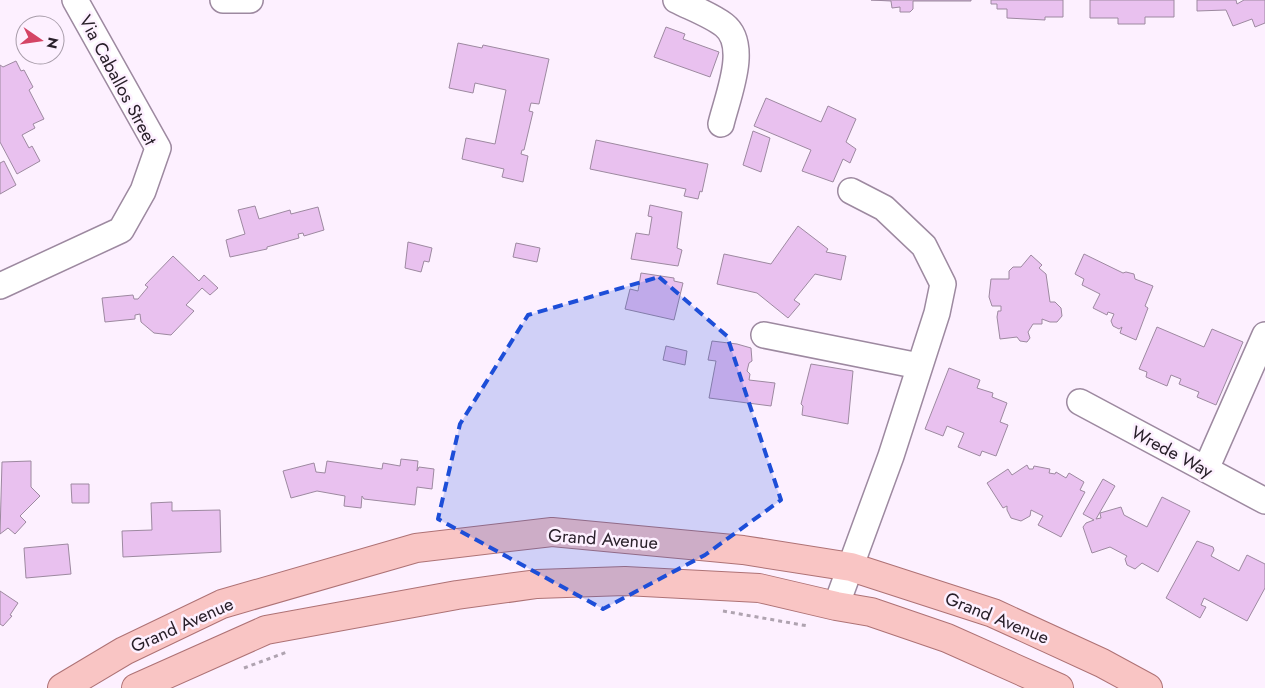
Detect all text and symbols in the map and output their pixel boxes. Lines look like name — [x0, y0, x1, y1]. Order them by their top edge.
street label: Via Caballos Street — [73, 10, 164, 150]
north arrow — [15, 15, 65, 65]
text: N — [42, 35, 64, 51]
street label: Wrede Way — [1127, 420, 1218, 484]
street label: Grand Avenue — [547, 522, 659, 556]
street label: Grand Avenue — [941, 585, 1053, 651]
street label: Grand Avenue — [126, 591, 238, 659]

